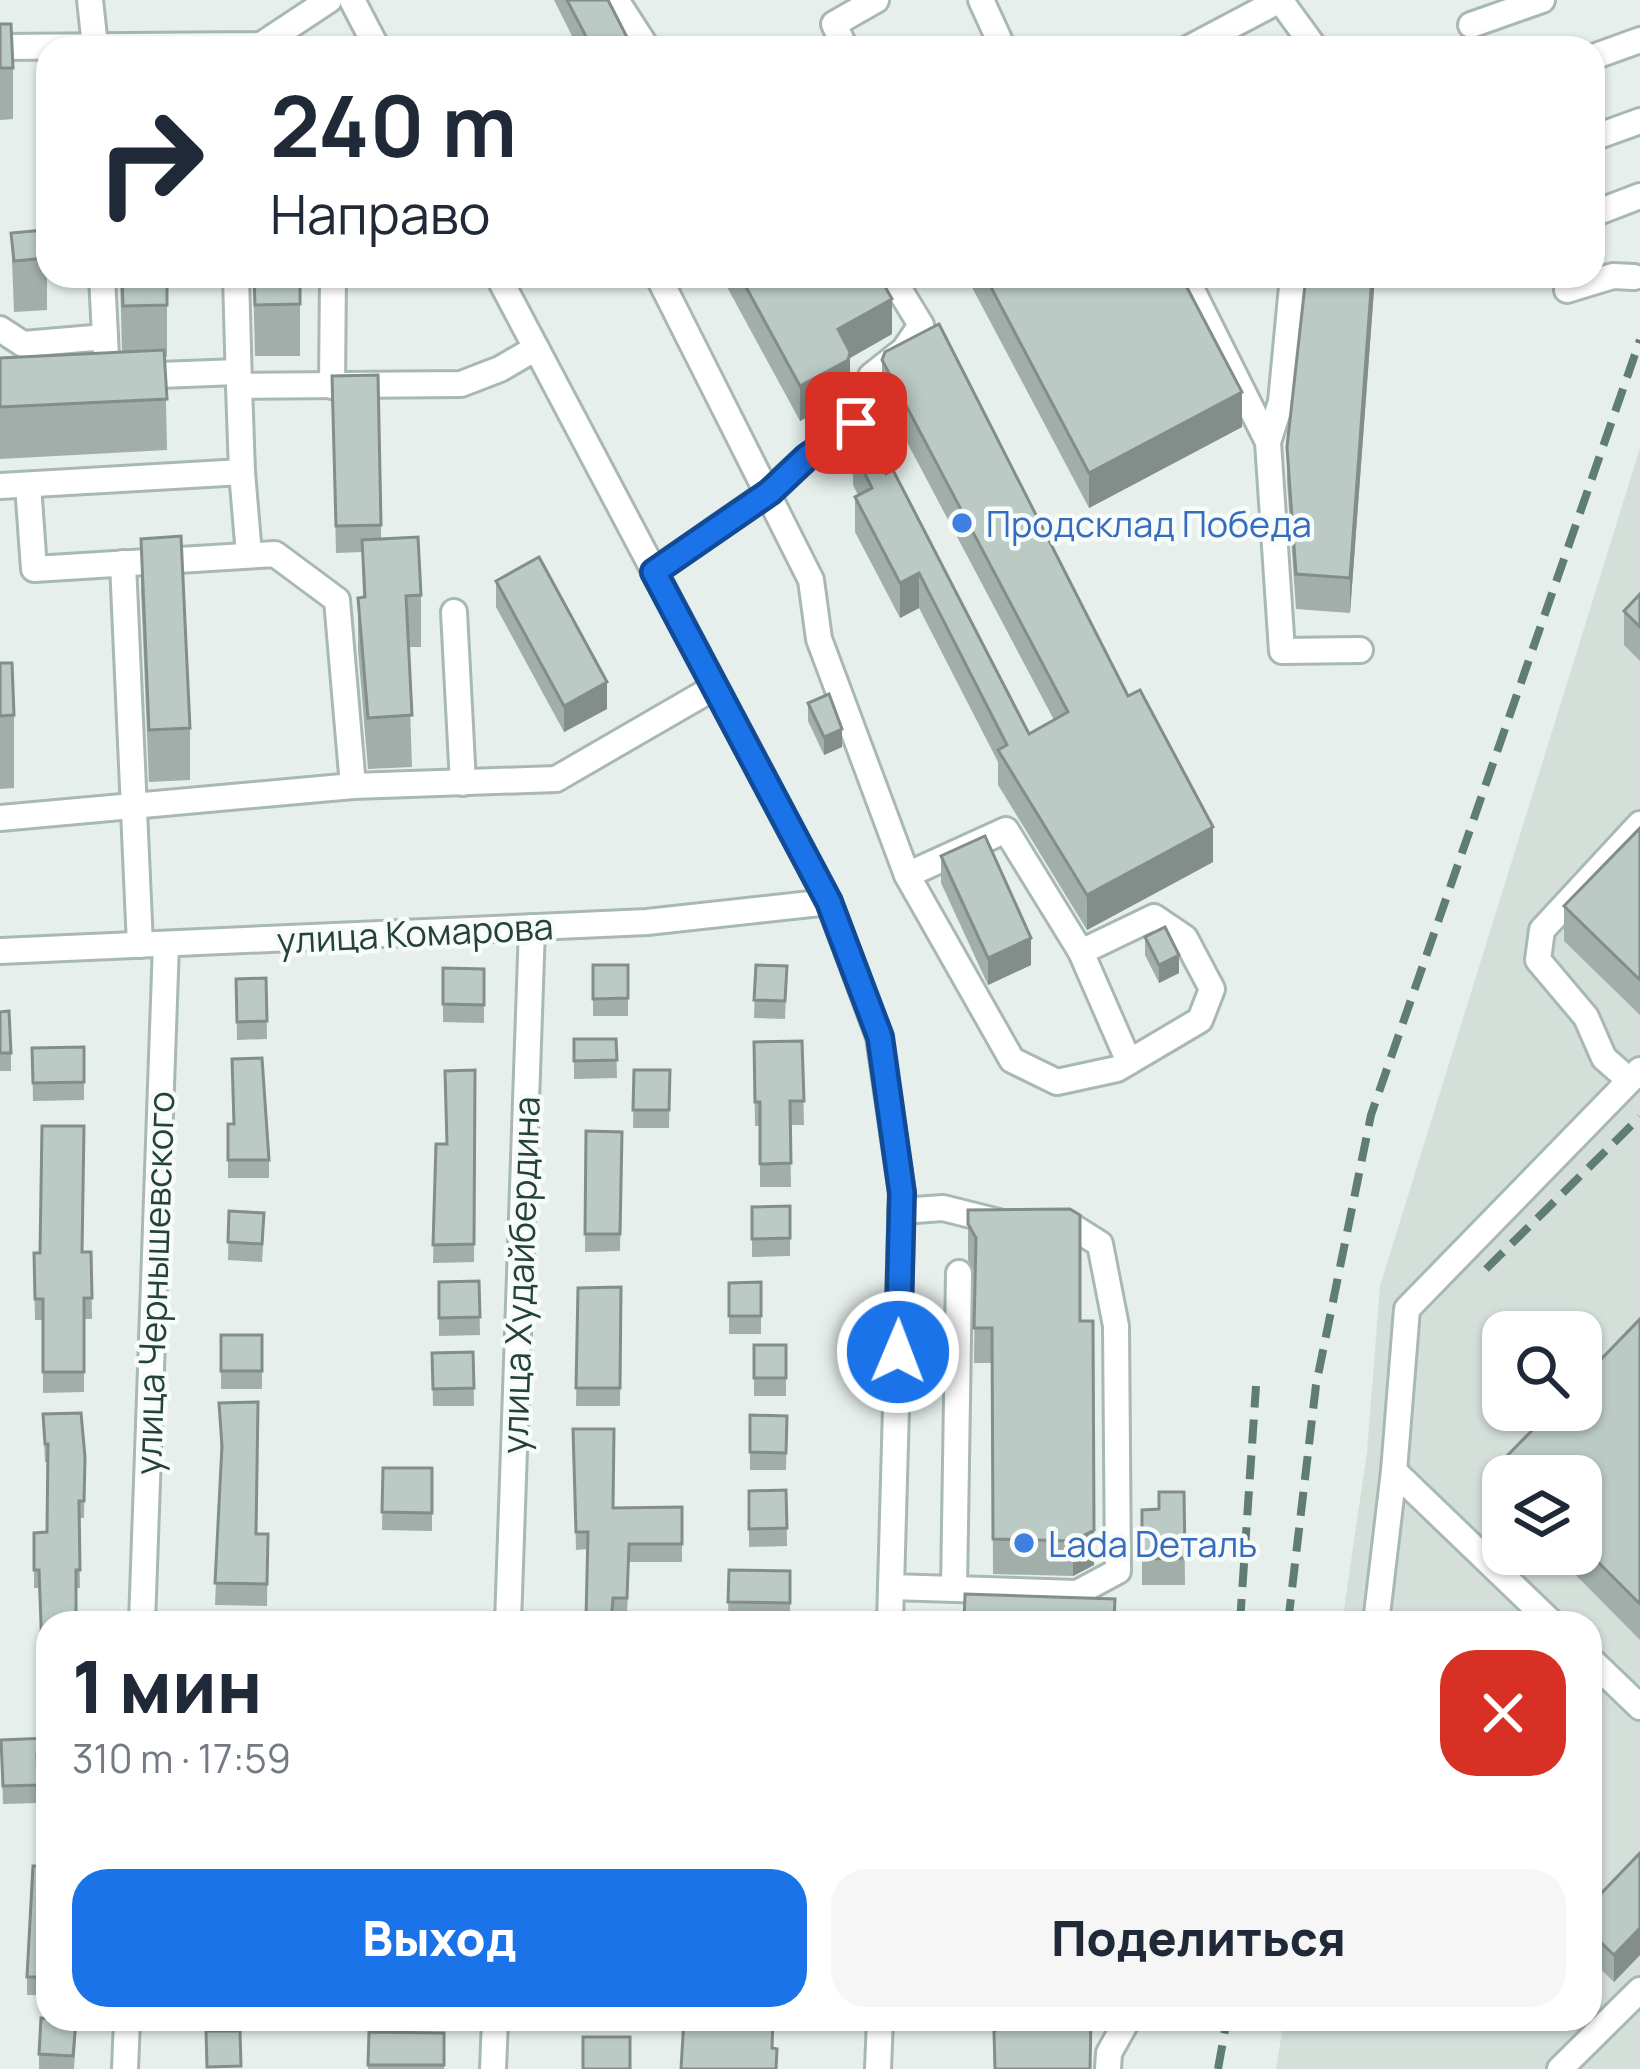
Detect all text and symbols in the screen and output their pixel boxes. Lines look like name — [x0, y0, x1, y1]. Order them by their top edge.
text: 240 m — [270, 67, 517, 182]
icon: right — [72, 84, 228, 240]
text: Направо — [270, 176, 491, 250]
pin — [805, 372, 907, 474]
icon: arrive — [823, 390, 889, 456]
place label: Продсклад Победа — [986, 499, 1312, 548]
marker: Продсклад Победа — [949, 510, 975, 536]
street label: улица Комарова — [275, 901, 555, 965]
street label: улица Чернышевского — [123, 1090, 185, 1476]
street label: улица Худайбердина — [489, 1095, 551, 1455]
position arrow — [835, 1289, 961, 1415]
map controls — [1482, 1311, 1602, 1575]
button: search — [1482, 1311, 1602, 1431]
button: layers — [1482, 1455, 1602, 1575]
place label: Lada Dеталь — [1048, 1519, 1257, 1568]
marker: Lada Dеталь — [1011, 1530, 1037, 1556]
text: 1 мин — [72, 1636, 262, 1735]
button: close — [1440, 1650, 1566, 1776]
text: 310 m · 17:59 — [72, 1731, 291, 1785]
button: Выход — [72, 1869, 807, 2007]
button: Поделиться — [831, 1869, 1566, 2007]

